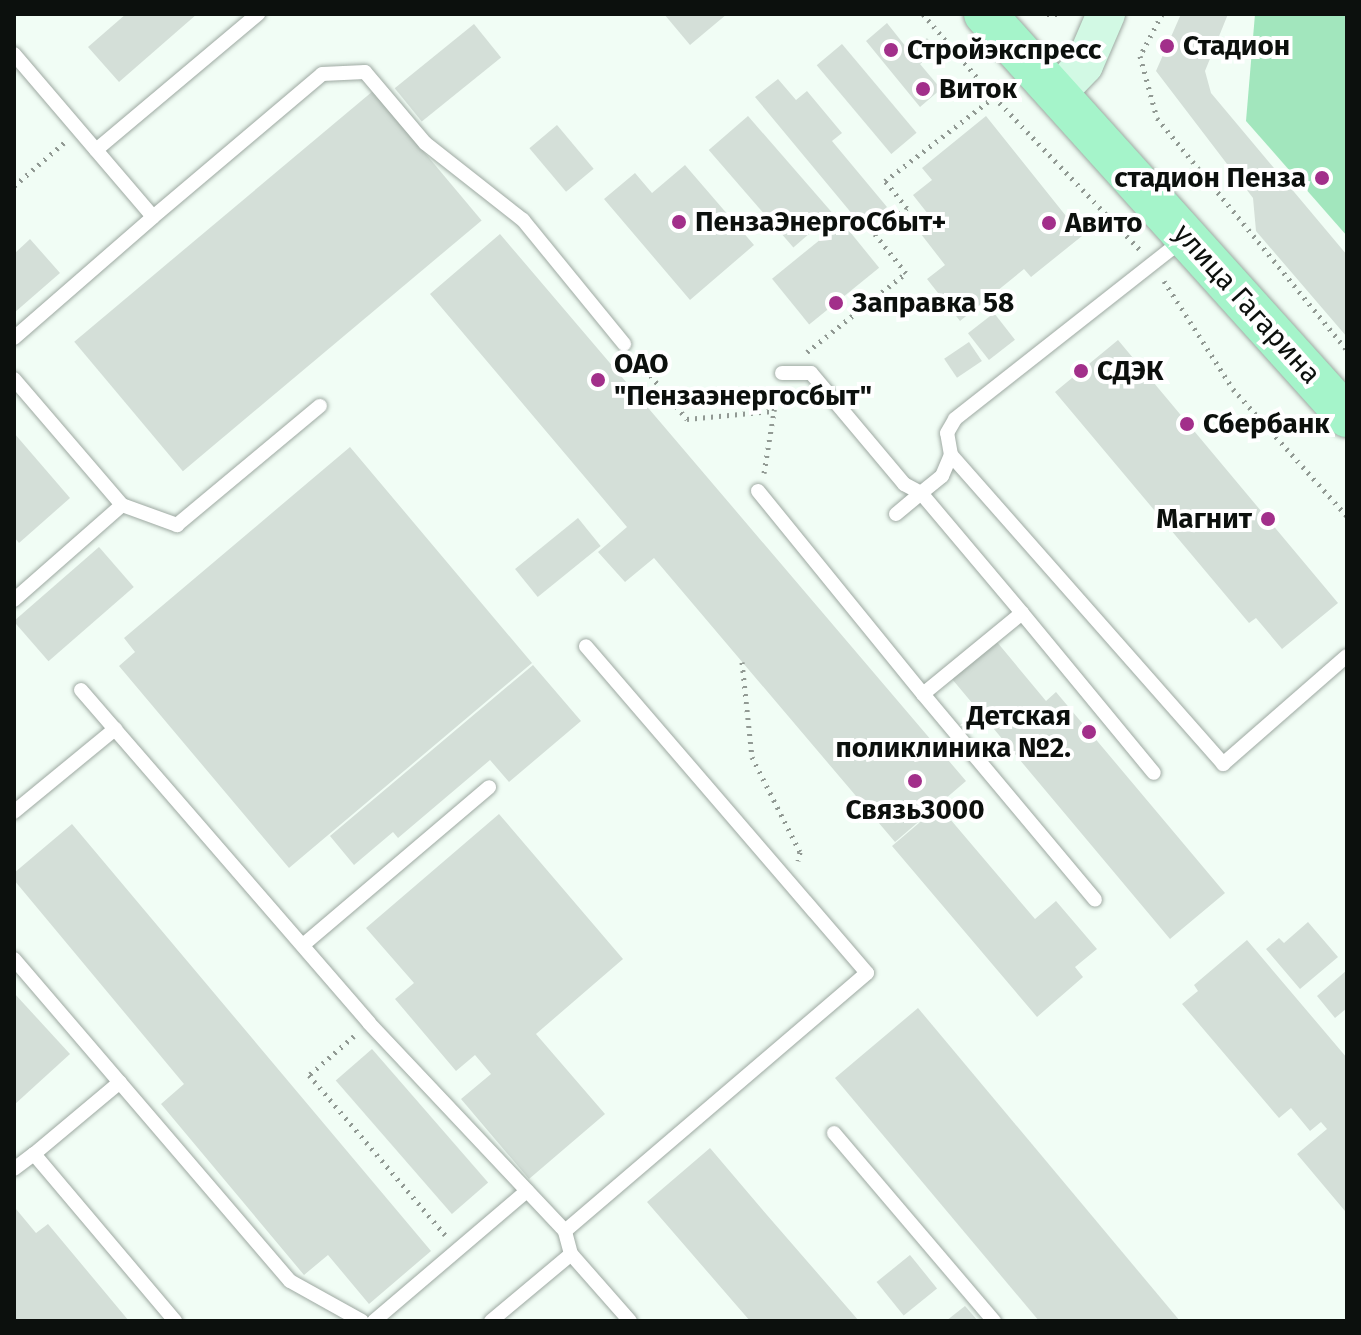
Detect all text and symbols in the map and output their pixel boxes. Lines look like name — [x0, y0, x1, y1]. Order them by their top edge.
place label: Стадион — [1183, 29, 1290, 63]
place label: Стройэкспресс — [907, 33, 1101, 67]
marker: Стадион — [1158, 37, 1176, 55]
marker: Стройэкспресс — [882, 41, 900, 59]
place label: Виток — [939, 72, 1017, 106]
marker: Виток — [914, 80, 932, 98]
place label: стадион Пенза — [1114, 161, 1306, 195]
marker: стадион Пенза — [1313, 169, 1331, 187]
place label: ПензаЭнергоСбыт+ — [695, 205, 946, 239]
place label: Авито — [1065, 206, 1143, 240]
marker: ПензаЭнергоСбыт+ — [670, 213, 688, 231]
marker: Авито — [1040, 214, 1058, 232]
street label: улица Гагарина — [1166, 217, 1328, 391]
place label: Заправка 58 — [852, 286, 1014, 320]
marker: Заправка 58 — [827, 294, 845, 312]
place label: ОАО "Пензаэнергосбыт" — [614, 347, 872, 413]
place label: СДЭК — [1097, 354, 1163, 388]
marker: СДЭК — [1072, 362, 1090, 380]
marker: ОАО "Пензаэнергосбыт" — [589, 371, 607, 389]
place label: Сбербанк — [1203, 407, 1330, 441]
marker: Сбербанк — [1178, 415, 1196, 433]
place label: Магнит — [1156, 502, 1252, 536]
marker: Магнит — [1259, 510, 1277, 528]
place label: Детская поликлиника №2. — [835, 699, 1071, 765]
marker: Детская поликлиника №2. — [1078, 721, 1100, 743]
marker: Связь3000 — [906, 772, 924, 790]
place label: Связь3000 — [845, 793, 985, 827]

